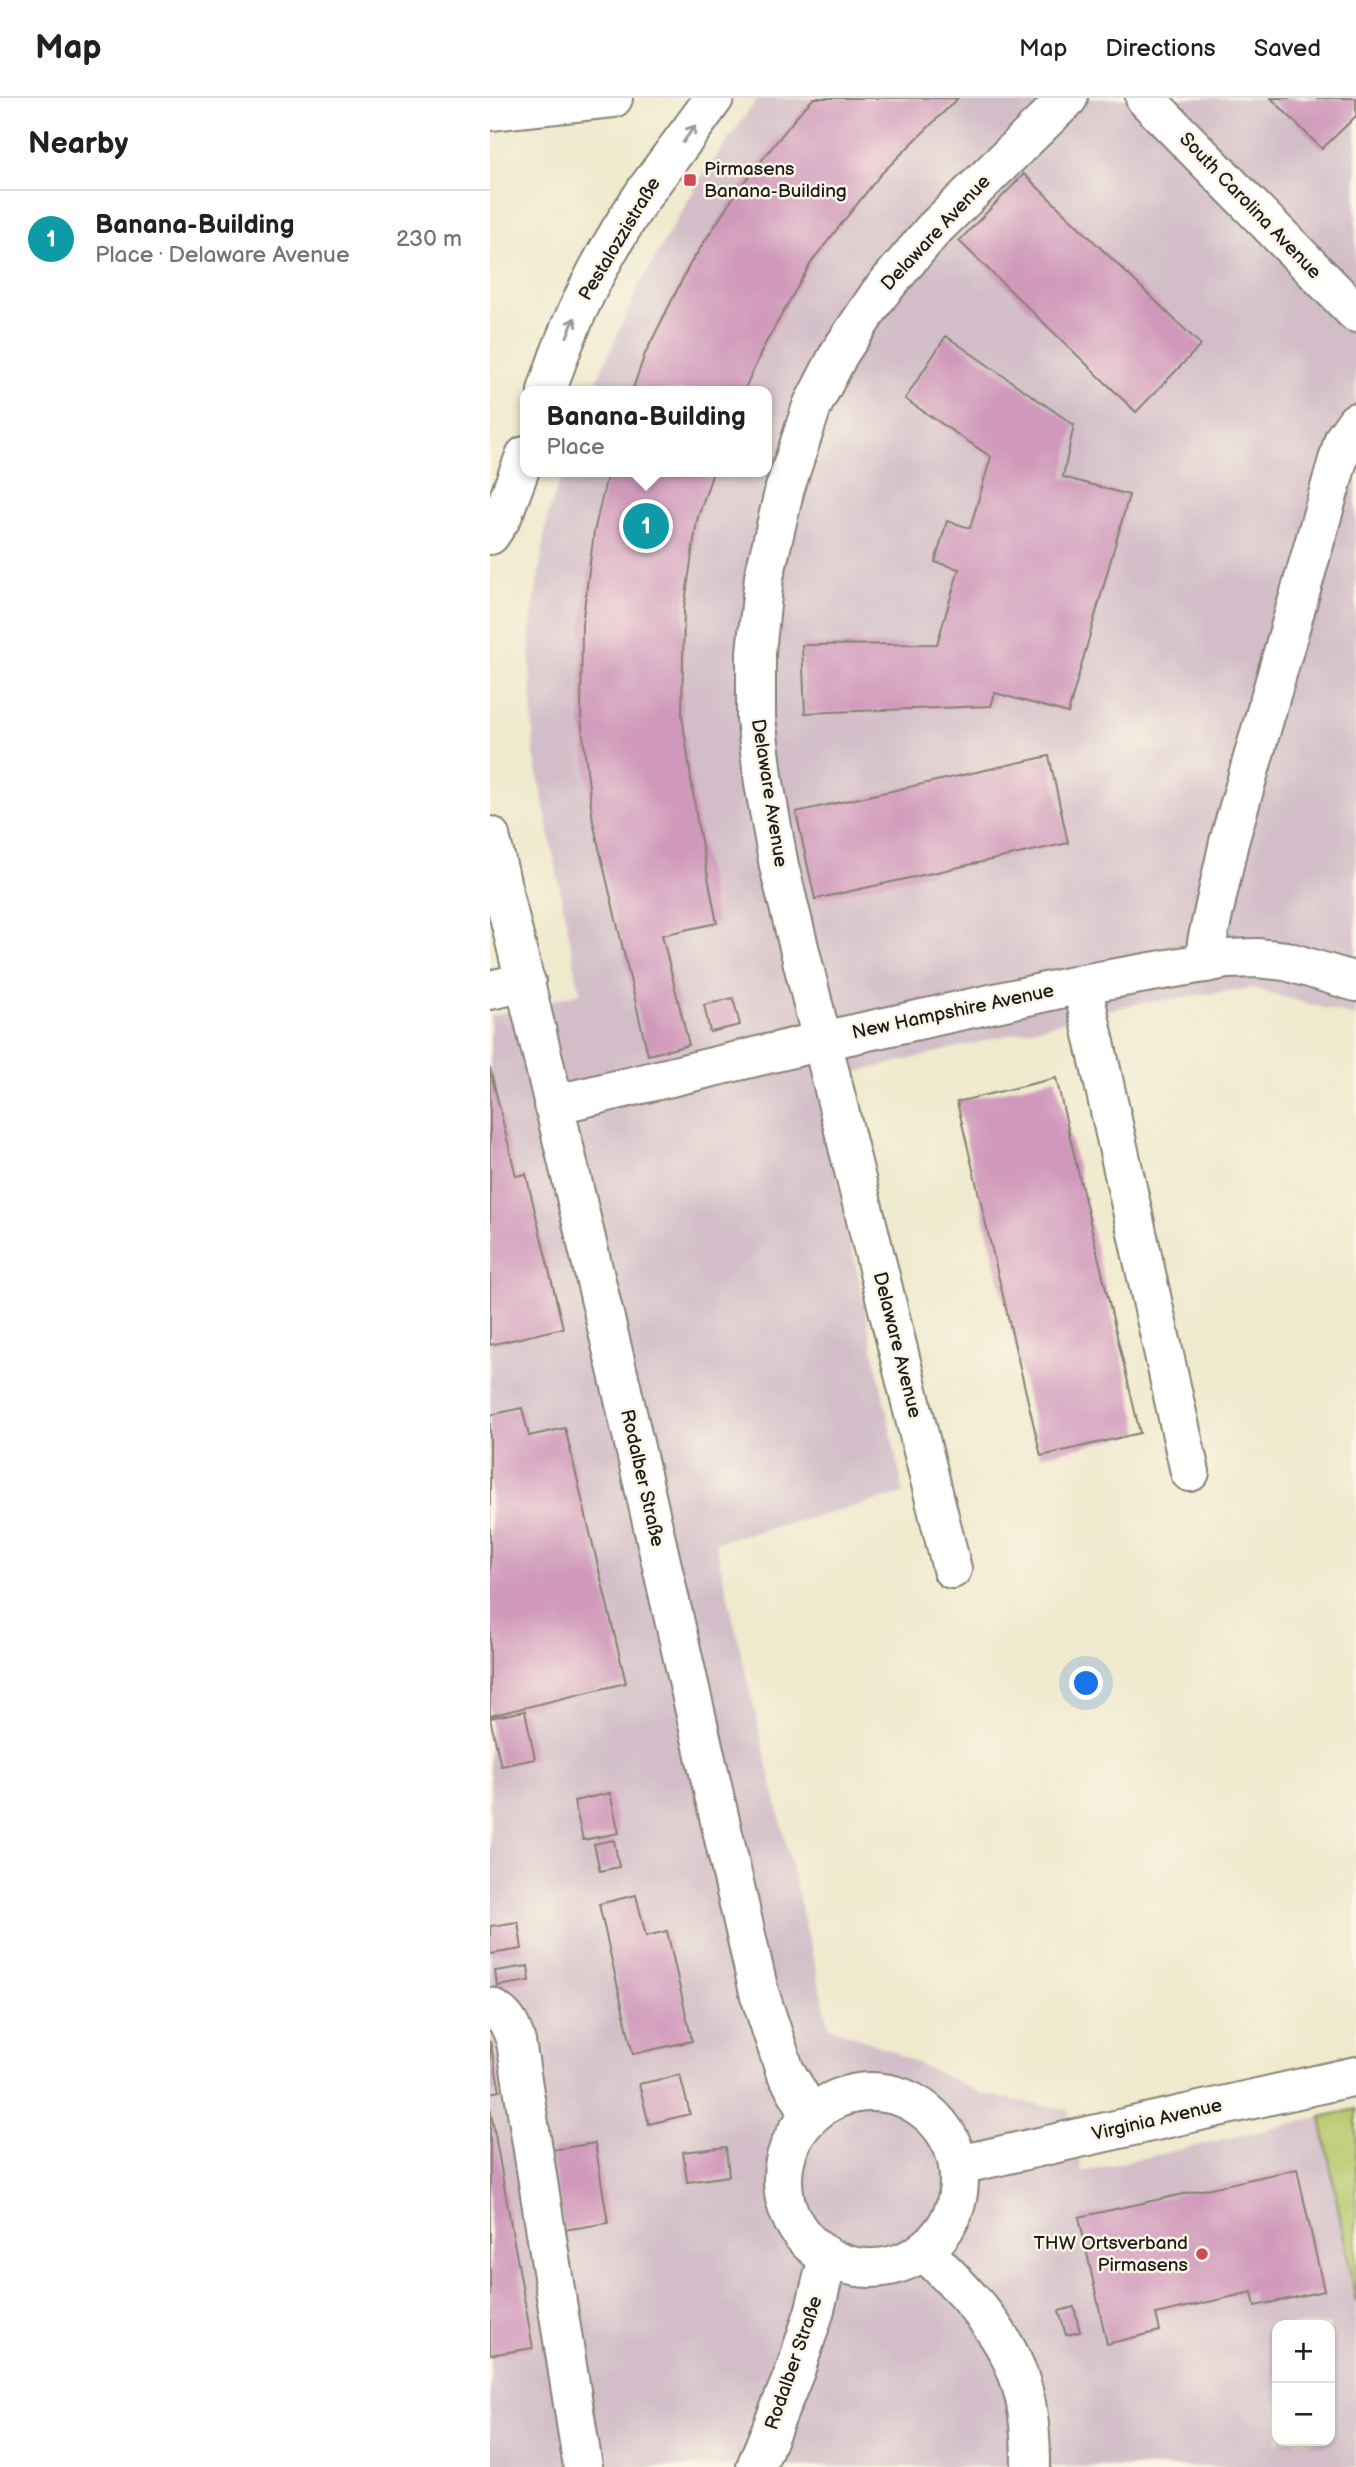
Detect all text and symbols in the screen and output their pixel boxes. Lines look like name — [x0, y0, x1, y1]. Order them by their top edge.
text: Map — [35, 28, 101, 68]
text: Map — [1019, 34, 1067, 63]
text: Directions — [1105, 34, 1216, 63]
text: Saved — [1254, 34, 1321, 63]
one-way arrow — [682, 125, 696, 144]
text: Nearby — [28, 126, 128, 162]
street label: South Carolina Avenue — [1174, 128, 1326, 284]
place label: Pirmasens Banana-Building — [704, 158, 847, 203]
street label: Delaware Avenue — [877, 170, 995, 296]
marker: Pirmasens Banana-Building — [682, 172, 698, 188]
street label: Pestalozzistraße — [574, 173, 666, 305]
text: Banana-Building — [95, 210, 294, 241]
text: 1 — [46, 225, 56, 253]
text: 230 m — [396, 225, 462, 253]
text: Place · Delaware Avenue — [95, 241, 350, 269]
one-way arrow — [565, 317, 578, 339]
popup — [520, 386, 772, 477]
text: Banana-Building — [546, 402, 746, 433]
text: Place — [546, 433, 605, 461]
pin: 1 — [623, 500, 669, 552]
street label: Delaware Avenue — [746, 717, 792, 869]
street label: New Hampshire Avenue — [850, 979, 1056, 1045]
street label: Delaware Avenue — [868, 1270, 926, 1420]
street label: Rodalber Straße — [615, 1407, 669, 1549]
your location — [1069, 1666, 1103, 1700]
street label: Virginia Avenue — [1090, 2094, 1224, 2146]
place label: THW Ortsverband Pirmasens — [1033, 2232, 1188, 2277]
marker: THW Ortsverband Pirmasens — [1194, 2246, 1210, 2262]
street label: Rodalber Straße — [760, 2293, 828, 2433]
map controls — [1272, 2320, 1335, 2446]
button: + — [1272, 2320, 1335, 2383]
button: − — [1272, 2383, 1335, 2446]

